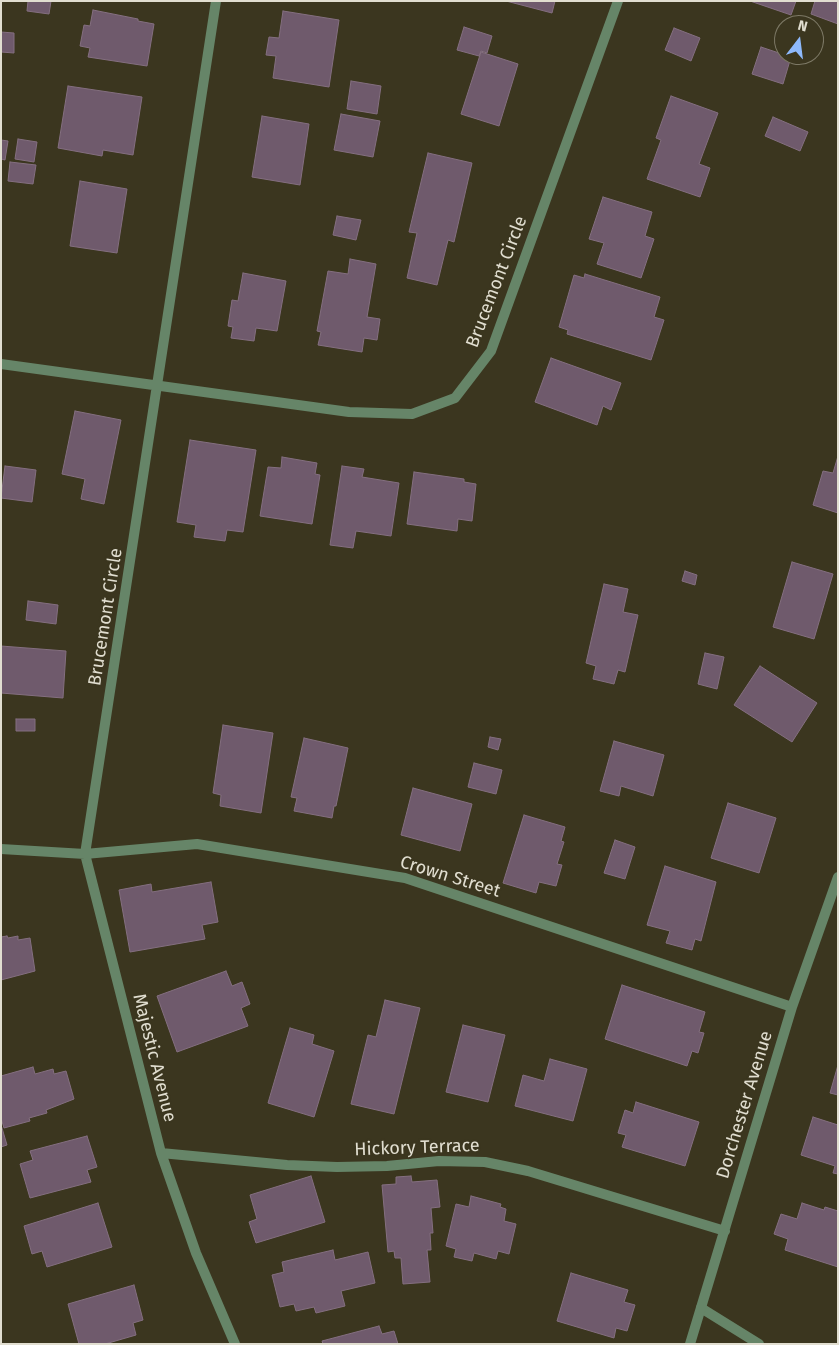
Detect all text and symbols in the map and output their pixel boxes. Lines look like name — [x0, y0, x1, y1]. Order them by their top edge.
north arrow — [774, 15, 824, 65]
text: N — [796, 17, 809, 35]
street label: Brucemont Circle — [462, 213, 532, 351]
street label: Brucemont Circle — [84, 546, 128, 688]
street label: Crown Street — [397, 851, 503, 903]
street label: Majestic Avenue — [128, 992, 180, 1124]
street label: Dorchester Avenue — [712, 1029, 778, 1181]
street label: Hickory Terrace — [354, 1135, 480, 1161]

